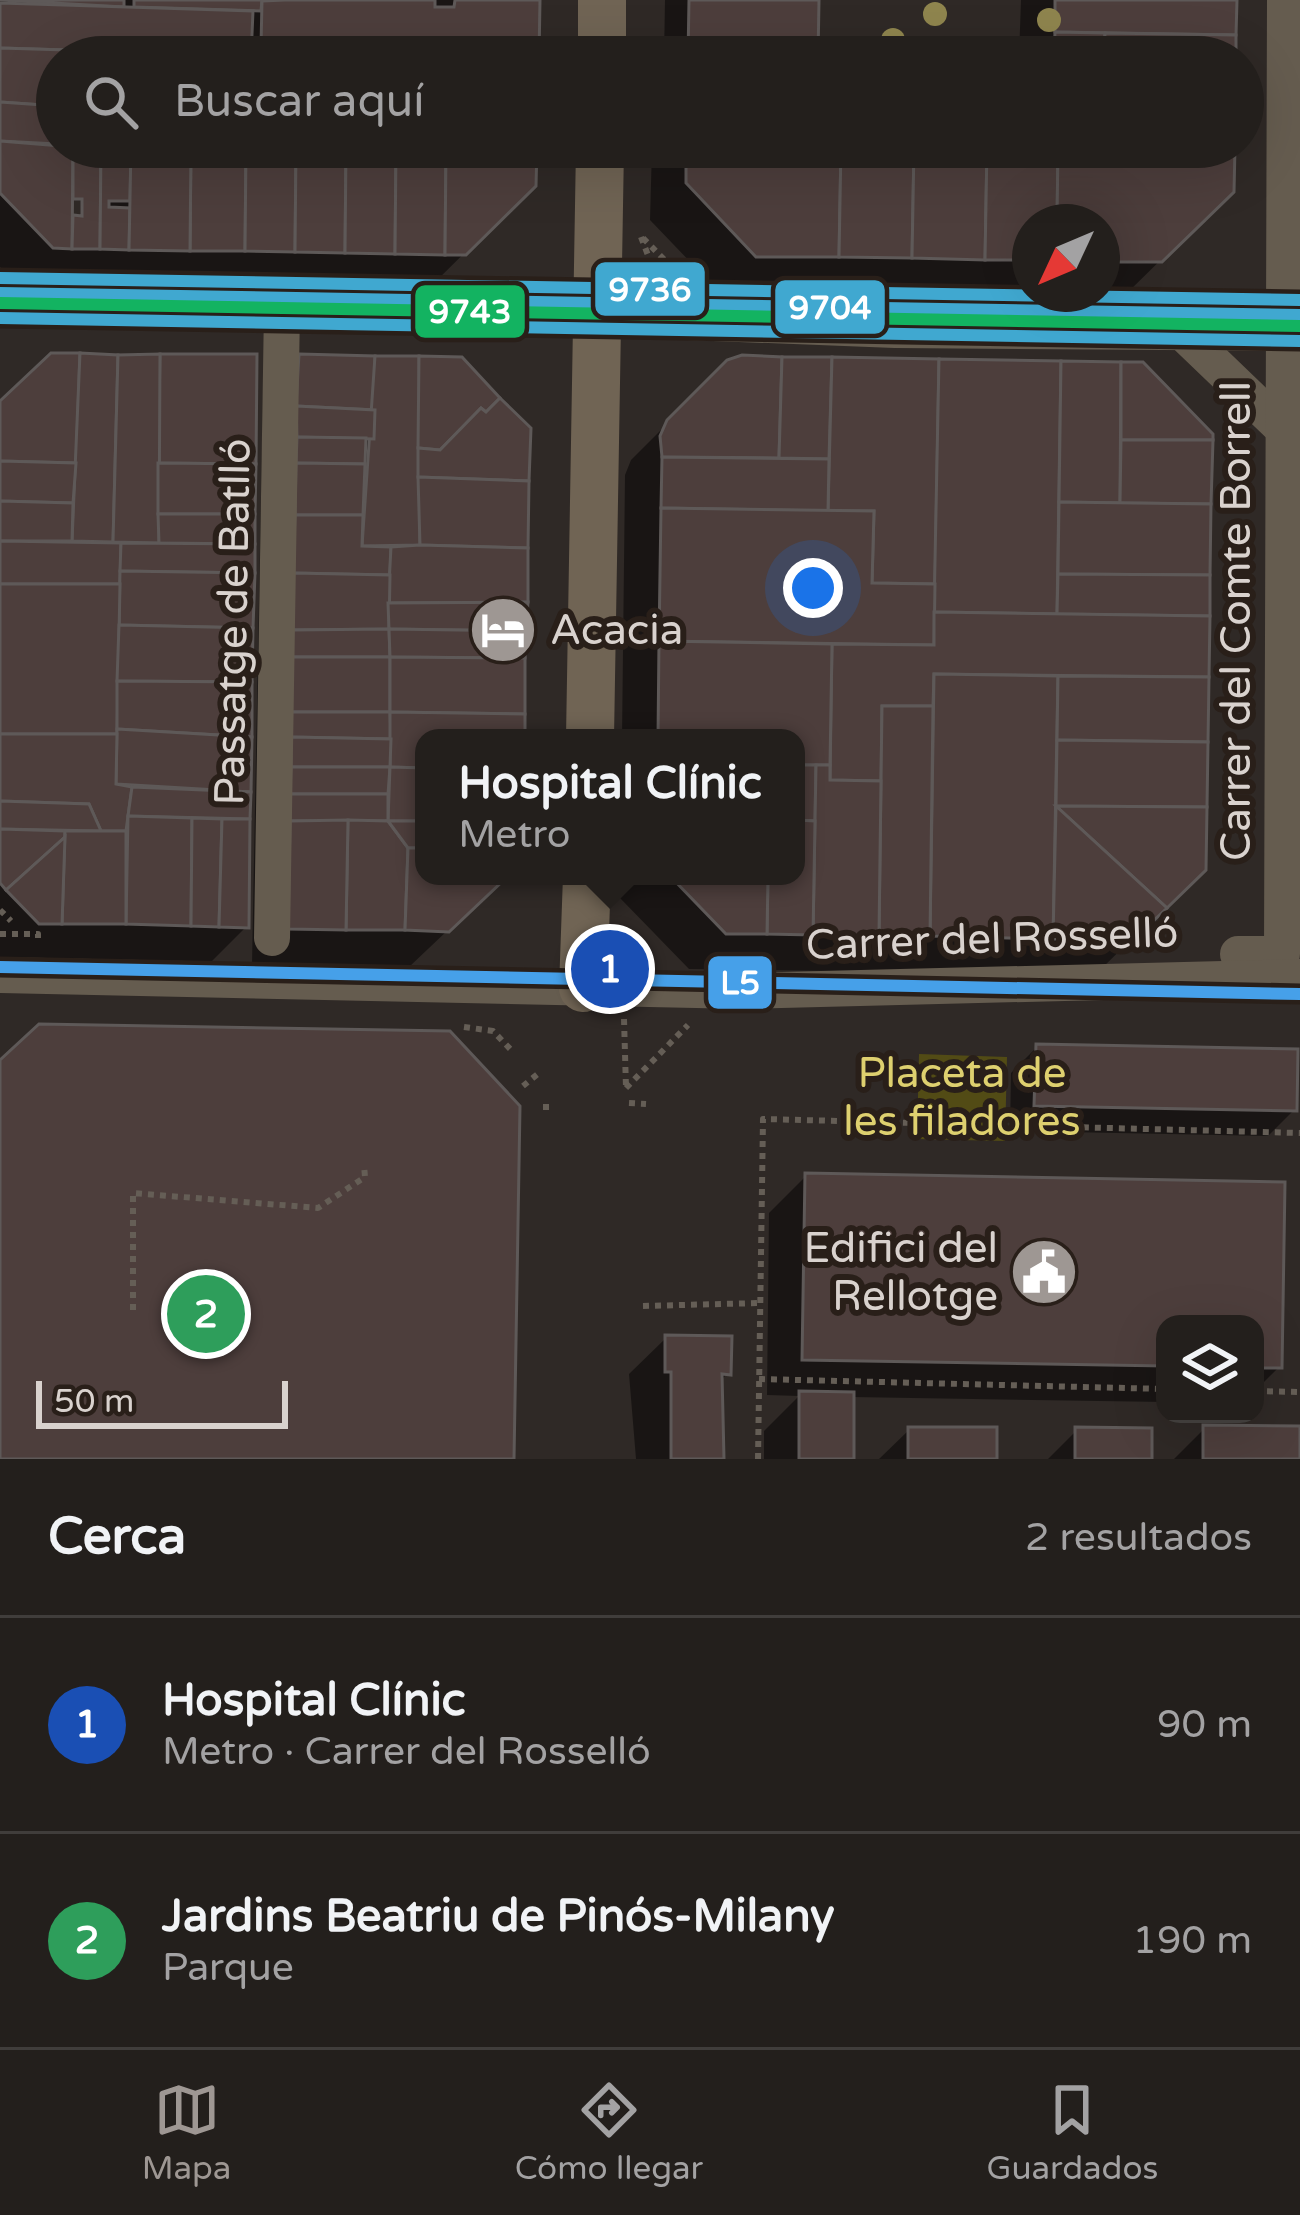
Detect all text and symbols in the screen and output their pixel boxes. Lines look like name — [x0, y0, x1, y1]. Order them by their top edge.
search box — [36, 36, 1264, 168]
icon: search — [78, 69, 144, 135]
text: Buscar aquí — [174, 75, 424, 129]
north arrow — [1012, 204, 1120, 312]
line badge: 9736 — [593, 260, 707, 318]
text: 9736 — [609, 271, 691, 310]
line badge: 9704 — [773, 278, 887, 336]
line badge: 9743 — [413, 283, 527, 340]
text: 9704 — [789, 289, 872, 328]
text: 9743 — [429, 293, 511, 332]
street label: Carrer del Comte Borrell — [1211, 381, 1262, 861]
street label: Passatge de Batlló — [204, 438, 262, 806]
your location — [783, 558, 843, 618]
hotel icon: Acacia — [468, 595, 538, 665]
place label: Acacia — [550, 605, 683, 656]
popup — [415, 729, 805, 885]
text: Hospital Clínic — [458, 757, 762, 811]
text: Metro — [458, 811, 570, 858]
street label: Carrer del Rosselló — [805, 907, 1179, 971]
pin: 1 — [571, 924, 649, 1014]
line badge: L5 — [706, 954, 774, 1011]
text: L5 — [720, 964, 760, 1003]
park label: Placeta de les filadores — [843, 1048, 1081, 1147]
place label: Edifici del Rellotge — [804, 1223, 998, 1322]
public building icon: Edifici del Rellotge — [1009, 1237, 1079, 1307]
pin: 2 — [167, 1269, 245, 1359]
map controls — [1156, 1315, 1264, 1423]
button: layers — [1156, 1315, 1264, 1423]
scale bar — [36, 1375, 288, 1428]
text: 50 m — [54, 1382, 134, 1421]
text: Cerca — [48, 1506, 186, 1568]
text: 2 resultados — [1025, 1514, 1252, 1561]
text: Hospital Clínic — [162, 1674, 466, 1728]
text: 1 — [75, 1701, 99, 1748]
text: 90 m — [1157, 1701, 1252, 1748]
text: Metro · Carrer del Rosselló — [162, 1728, 651, 1775]
text: Jardins Beatriu de Pinós-Milany — [162, 1890, 834, 1944]
text: 2 — [75, 1917, 99, 1964]
text: 190 m — [1133, 1917, 1252, 1964]
text: Parque — [162, 1944, 294, 1991]
tab: Mapa — [142, 2077, 231, 2188]
tab: Cómo llegar — [515, 2077, 703, 2188]
tab: Guardados — [986, 2077, 1158, 2188]

